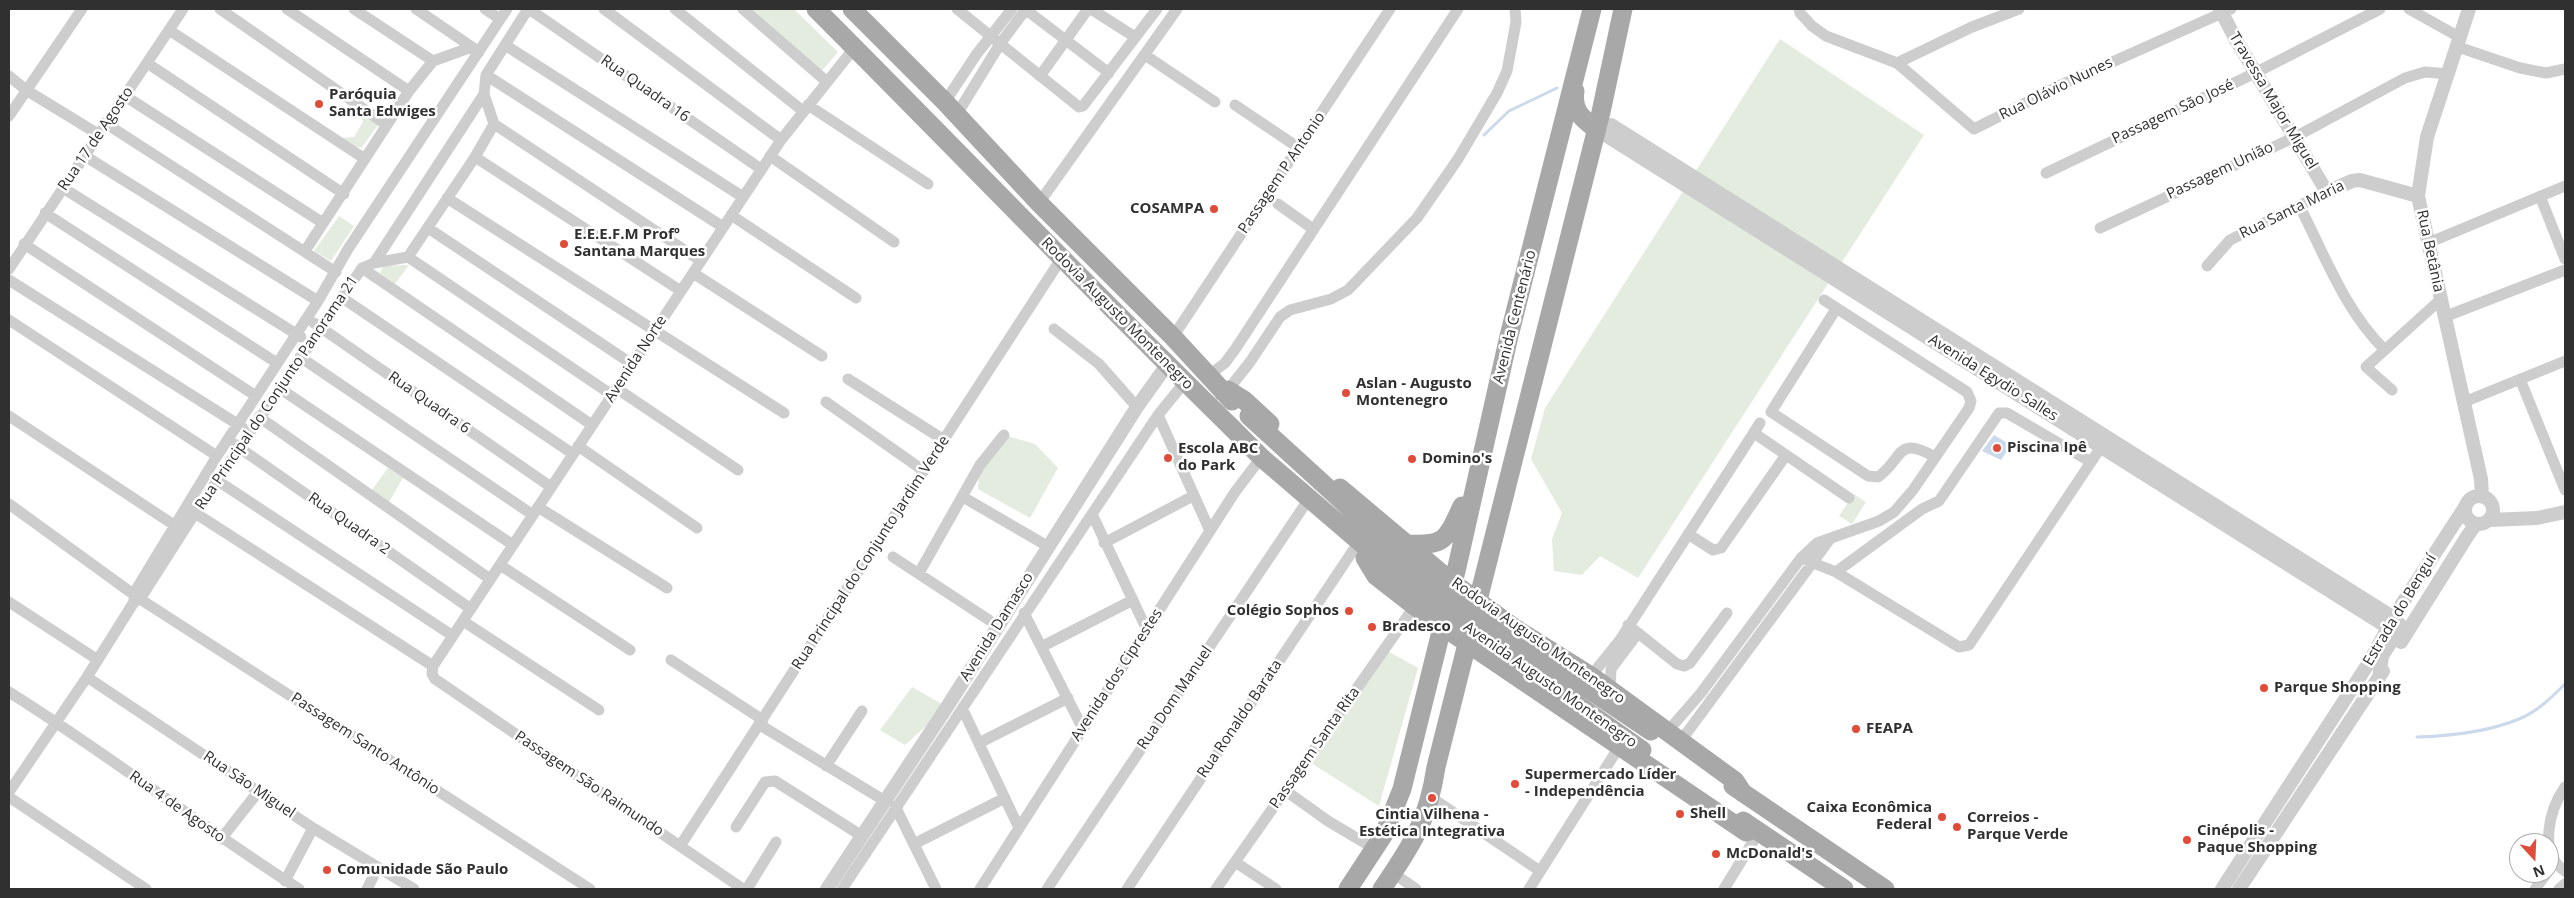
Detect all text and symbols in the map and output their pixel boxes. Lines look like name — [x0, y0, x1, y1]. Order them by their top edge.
street label: Travessa Major Miguel — [2225, 29, 2321, 173]
street label: Rua Quadra 16 — [597, 52, 693, 126]
street label: Rua Olávio Nunes — [1996, 54, 2116, 124]
street label: Passagem São José — [2109, 76, 2237, 148]
street label: Rua 17 de Agosto — [55, 84, 137, 194]
place label: Paróquia Santa Edwiges — [329, 86, 436, 121]
marker: Paróquia Santa Edwiges — [313, 98, 325, 110]
street label: Passagem P Antonio — [1235, 109, 1329, 237]
street label: Passagem União — [2164, 138, 2276, 204]
street label: Rua Santa Maria — [2237, 177, 2347, 243]
place label: COSAMPA — [1130, 200, 1204, 218]
marker: COSAMPA — [1208, 203, 1220, 215]
street label: Rua Betânia — [2412, 208, 2448, 294]
place label: E.E.E.F.M Profº Santana Marques — [574, 226, 705, 261]
street label: Rodovia Augusto Montenegro — [1037, 234, 1197, 394]
marker: E.E.E.F.M Profº Santana Marques — [558, 238, 570, 250]
street label: Avenida Centenário — [1490, 248, 1540, 386]
street label: Rua Principal do Conjunto Panorama 21 — [192, 273, 362, 513]
street label: Avenida Norte — [601, 312, 671, 406]
street label: Avenida Egydio Salles — [1925, 331, 2061, 425]
street label: Rua Quadra 6 — [385, 368, 473, 438]
place label: Aslan - Augusto Montenegro — [1356, 375, 1472, 410]
marker: Aslan - Augusto Montenegro — [1340, 387, 1352, 399]
street label: Rua Principal do Conjunto Jardim Verde — [788, 433, 954, 673]
place label: Piscina Ipê — [2007, 439, 2087, 457]
place label: Escola ABC do Park — [1178, 440, 1258, 475]
marker: Piscina Ipê — [1991, 442, 2003, 454]
place label: Domino's — [1422, 450, 1492, 468]
marker: Escola ABC do Park — [1162, 452, 1174, 464]
marker: Domino's — [1406, 453, 1418, 465]
street label: Rua Quadra 2 — [305, 489, 393, 559]
street label: Estrada do Benguí — [2360, 551, 2440, 669]
street label: Avenida Damasco — [956, 569, 1038, 685]
street label: Rodovia Augusto Montenegro — [1448, 574, 1628, 708]
place label: Colégio Sophos — [1227, 602, 1339, 620]
street label: Avenida dos Ciprestes — [1067, 605, 1167, 745]
marker: Colégio Sophos — [1343, 605, 1355, 617]
place label: Bradesco — [1382, 618, 1451, 636]
street label: Avenida Augusto Montenegro — [1460, 618, 1640, 752]
marker: Bradesco — [1366, 621, 1378, 633]
street label: Rua Dom Manuel — [1134, 643, 1216, 753]
street label: Rua Ronaldo Barata — [1194, 657, 1286, 781]
place label: Parque Shopping — [2274, 679, 2401, 697]
marker: Parque Shopping — [2258, 682, 2270, 694]
street label: Passagem Santa Rita — [1266, 684, 1364, 812]
street label: Passagem Santo Antônio — [287, 689, 443, 799]
place label: FEAPA — [1866, 720, 1913, 738]
marker: FEAPA — [1850, 723, 1862, 735]
street label: Passagem São Raimundo — [511, 727, 667, 841]
street label: Rua São Miguel — [200, 748, 298, 822]
place label: Supermercado Líder - Independência — [1525, 766, 1676, 801]
street label: Rua 4 de Agosto — [126, 767, 228, 847]
marker: Supermercado Líder - Independência — [1509, 778, 1521, 790]
marker: Cintia Vilhena - Estética Integrativa — [1426, 792, 1438, 804]
place label: Caixa Econômica Federal — [1807, 799, 1932, 834]
place label: Shell — [1690, 805, 1726, 823]
place label: Cintia Vilhena - Estética Integrativa — [1359, 806, 1505, 841]
marker: Shell — [1674, 808, 1686, 820]
place label: Correios - Parque Verde — [1967, 809, 2068, 844]
marker: Caixa Econômica Federal — [1936, 811, 1948, 823]
marker: Correios - Parque Verde — [1951, 821, 1963, 833]
place label: Cinépolis - Paque Shopping — [2197, 822, 2317, 857]
north arrow — [2509, 833, 2559, 883]
marker: Cinépolis - Paque Shopping — [2181, 834, 2193, 846]
place label: McDonald's — [1726, 845, 1813, 863]
marker: McDonald's — [1710, 848, 1722, 860]
place label: Comunidade São Paulo — [337, 861, 508, 879]
text: N — [2530, 861, 2548, 882]
marker: Comunidade São Paulo — [321, 864, 333, 876]

